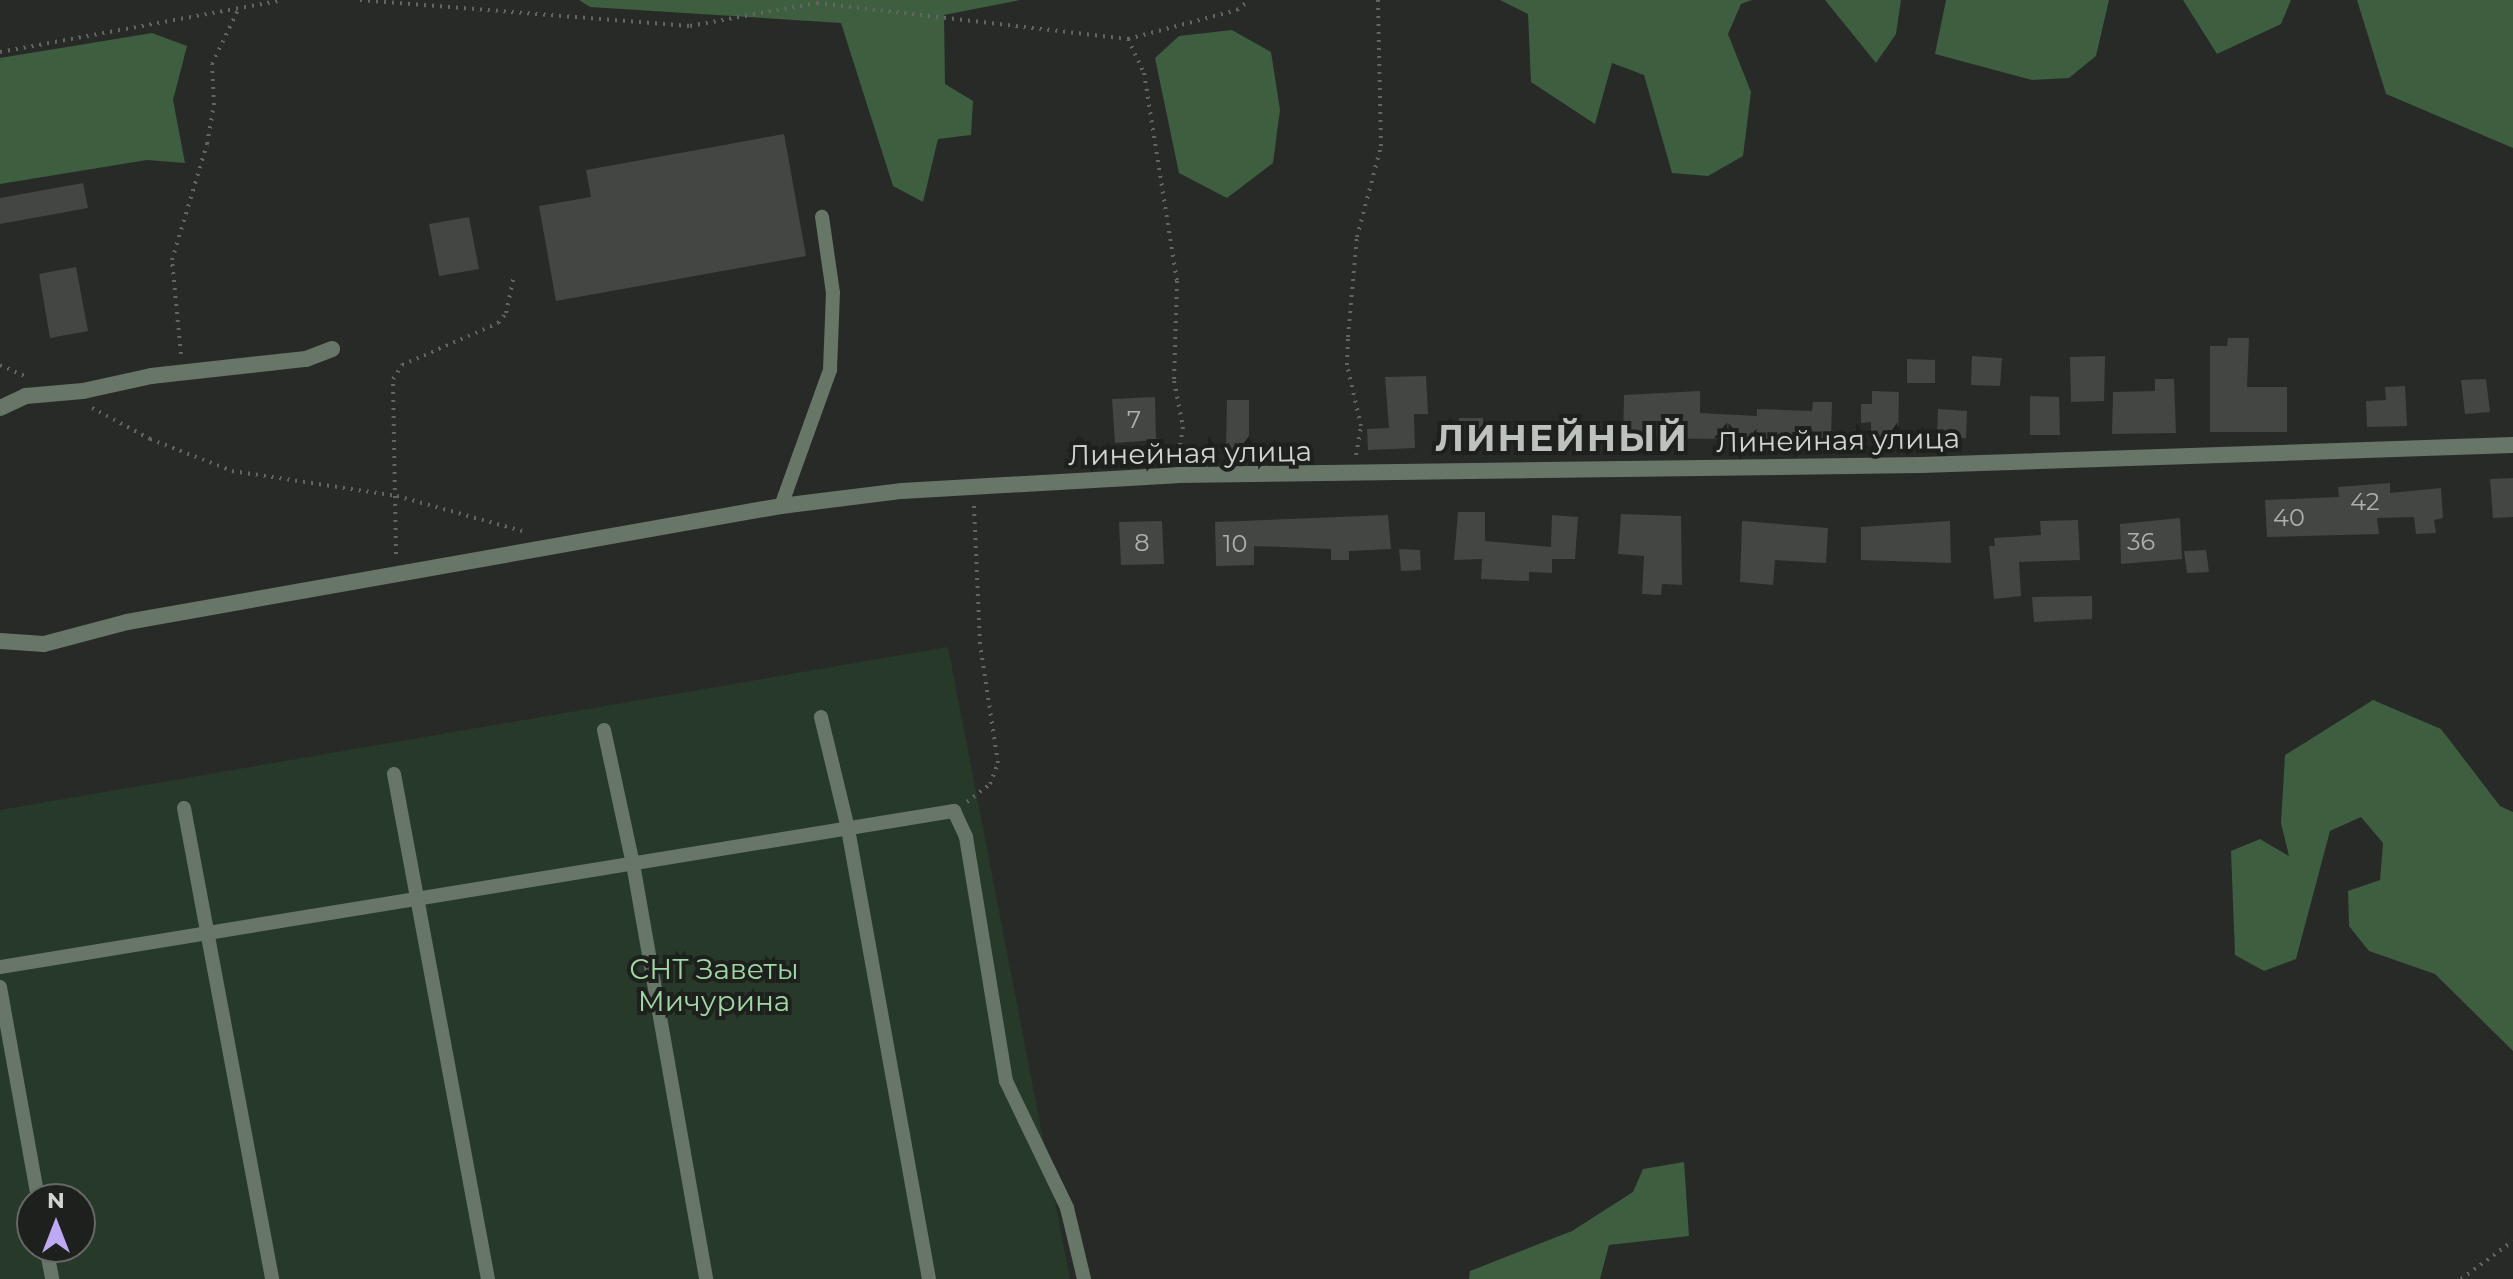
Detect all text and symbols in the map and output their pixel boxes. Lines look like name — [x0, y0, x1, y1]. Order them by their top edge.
house number: 7 — [1127, 406, 1141, 434]
district label: ЛИНЕЙНЫЙ — [1435, 417, 1689, 461]
street label: Линейная улица — [1716, 421, 1960, 459]
street label: Линейная улица — [1068, 434, 1312, 472]
house number: 42 — [2350, 488, 2380, 516]
house number: 40 — [2273, 504, 2305, 532]
house number: 36 — [2127, 528, 2155, 556]
house number: 8 — [1134, 529, 1150, 557]
house number: 10 — [1223, 530, 1247, 558]
park label: СНТ Заветы Мичурина — [629, 952, 799, 1018]
north arrow — [16, 1183, 96, 1263]
text: N — [47, 1187, 65, 1214]

